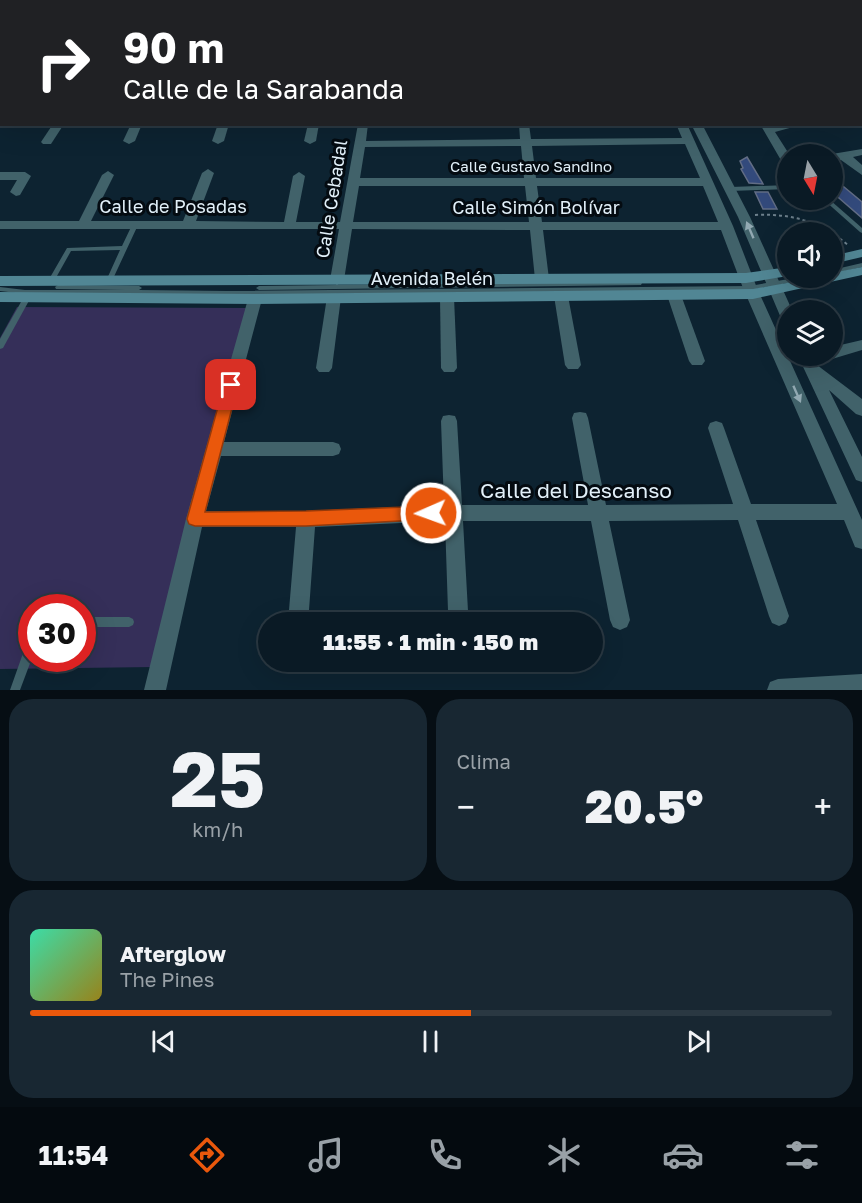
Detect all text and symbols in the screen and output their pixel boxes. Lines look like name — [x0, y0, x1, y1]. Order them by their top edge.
text: 90 m — [123, 22, 224, 72]
icon: right — [24, 24, 102, 102]
text: Calle de la Sarabanda — [123, 73, 404, 105]
street label: Calle Cebadal — [311, 138, 351, 260]
north arrow — [777, 144, 843, 210]
map controls — [777, 144, 843, 366]
street label: Calle Gustavo Sandino — [450, 157, 612, 175]
street label: Calle de Posadas — [99, 195, 247, 217]
street label: Calle Simón Bolívar — [452, 196, 620, 218]
one-way arrow — [745, 221, 754, 239]
button: sound — [777, 222, 843, 288]
street label: Avenida Belén — [371, 267, 493, 289]
button: layers — [777, 300, 843, 366]
pin — [205, 359, 256, 410]
icon: arrive — [214, 368, 247, 401]
one-way arrow — [792, 385, 802, 403]
street label: Calle del Descanso — [480, 477, 672, 503]
position arrow — [399, 481, 463, 545]
speed limit sign: 30 — [18, 594, 96, 672]
text: 11:55 · 1 min · 150 m — [323, 628, 538, 655]
text: 25 — [170, 731, 265, 824]
text: Clima — [457, 749, 511, 773]
text: 20.5° — [585, 779, 703, 833]
text: − — [457, 787, 475, 826]
text: + — [814, 787, 832, 826]
text: km/h — [192, 817, 243, 841]
text: Afterglow — [120, 940, 226, 967]
text: The Pines — [120, 967, 214, 991]
icon: previous — [147, 1025, 180, 1058]
icon: pause — [414, 1025, 447, 1058]
icon: next — [682, 1025, 715, 1058]
icon: directions — [186, 1134, 228, 1176]
icon: music — [305, 1134, 347, 1176]
icon: phone — [424, 1134, 466, 1176]
icon: climate — [543, 1134, 585, 1176]
icon: car — [662, 1134, 704, 1176]
icon: filters — [781, 1134, 823, 1176]
text: 11:54 — [39, 1139, 108, 1171]

